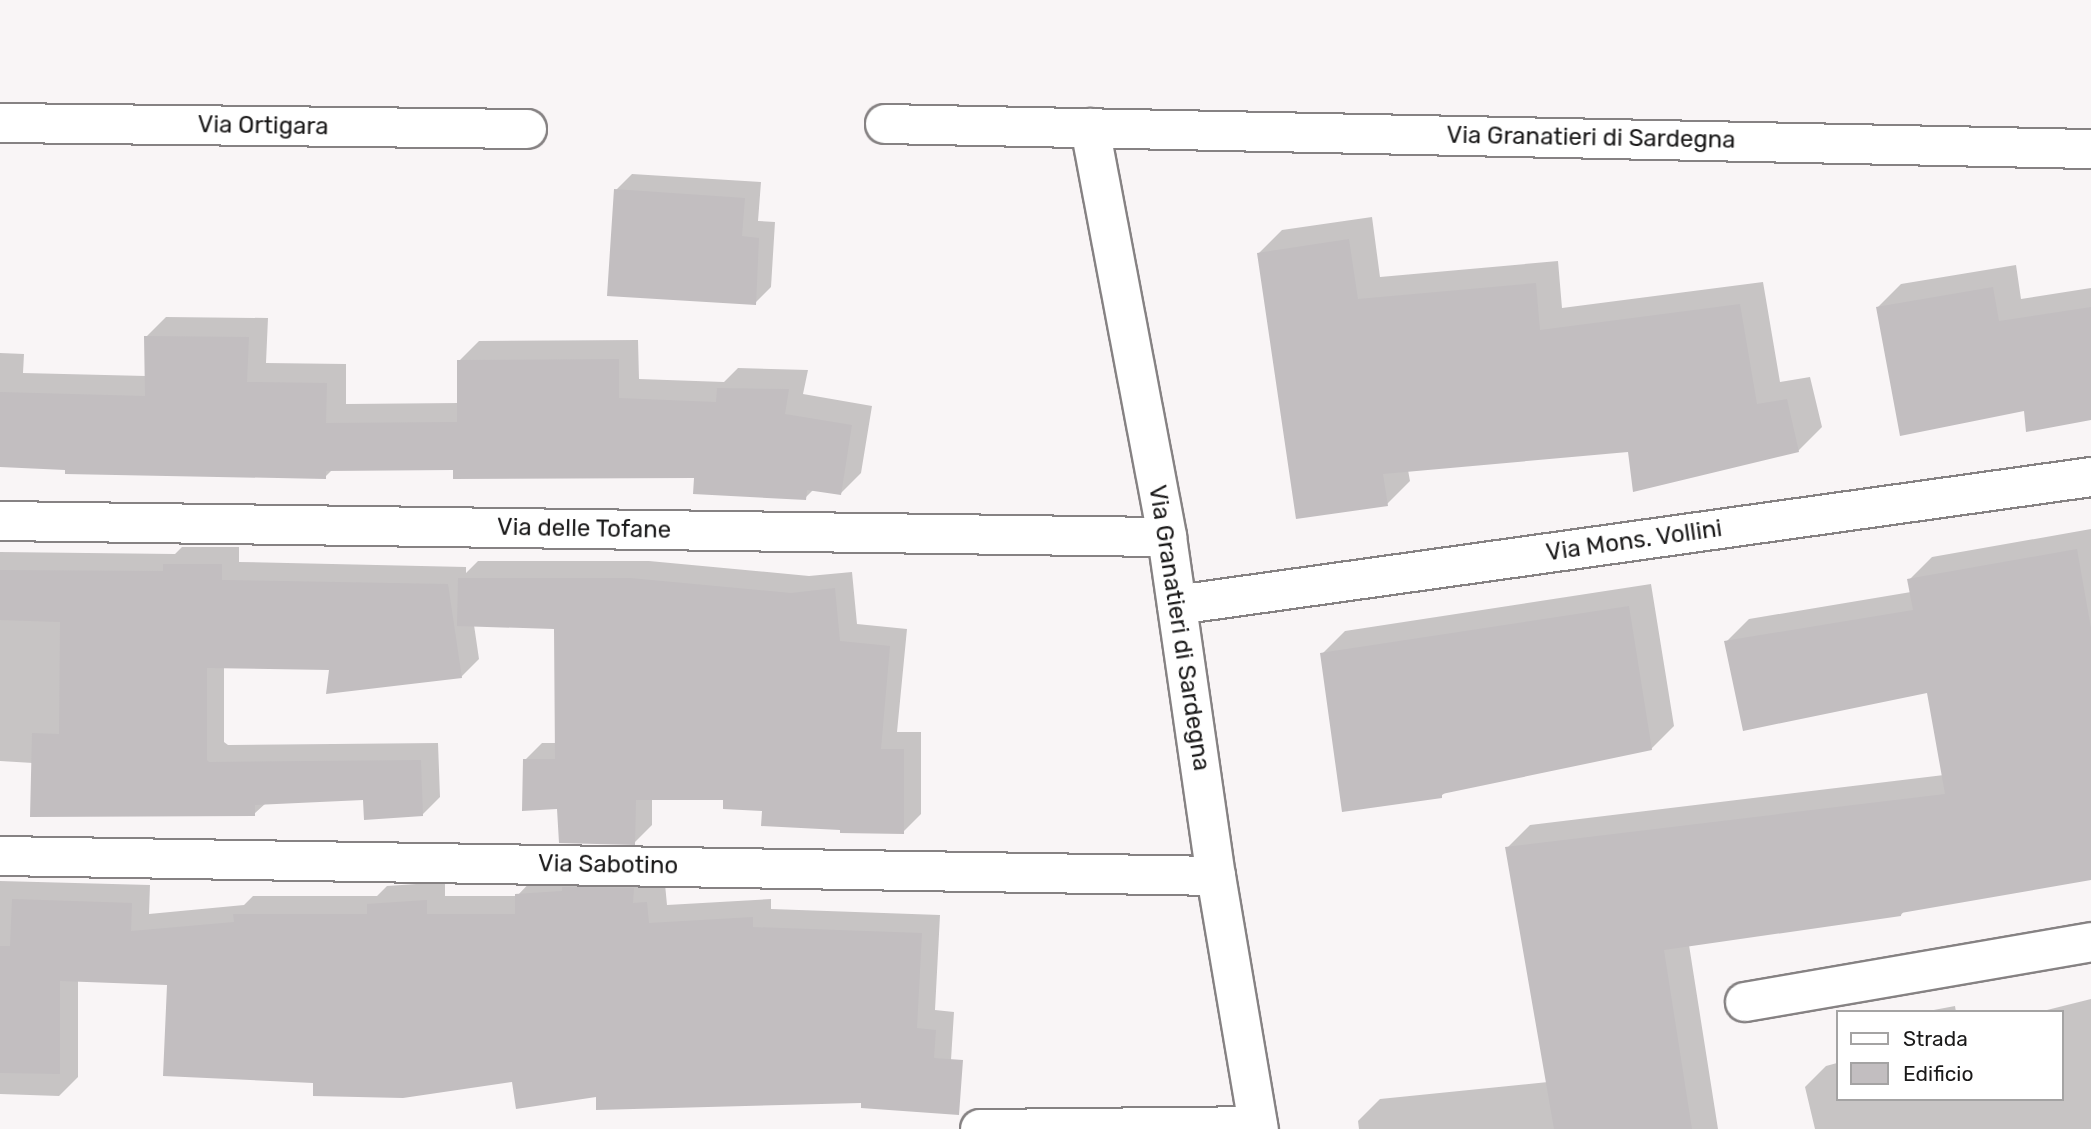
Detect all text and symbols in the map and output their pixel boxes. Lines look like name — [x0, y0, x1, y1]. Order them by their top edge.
street label: Via Ortigara — [197, 110, 329, 142]
street label: Via Granatieri di Sardegna — [1446, 121, 1736, 155]
street label: Via Granatieri di Sardegna — [1142, 483, 1216, 773]
street label: Via delle Tofane — [496, 513, 672, 545]
street label: Via Mons. Vollini — [1544, 514, 1724, 568]
street label: Via Sabotino — [538, 849, 678, 881]
legend — [1836, 1010, 2063, 1101]
text: Strada — [1903, 1026, 1968, 1051]
text: Edificio — [1903, 1061, 1973, 1086]

